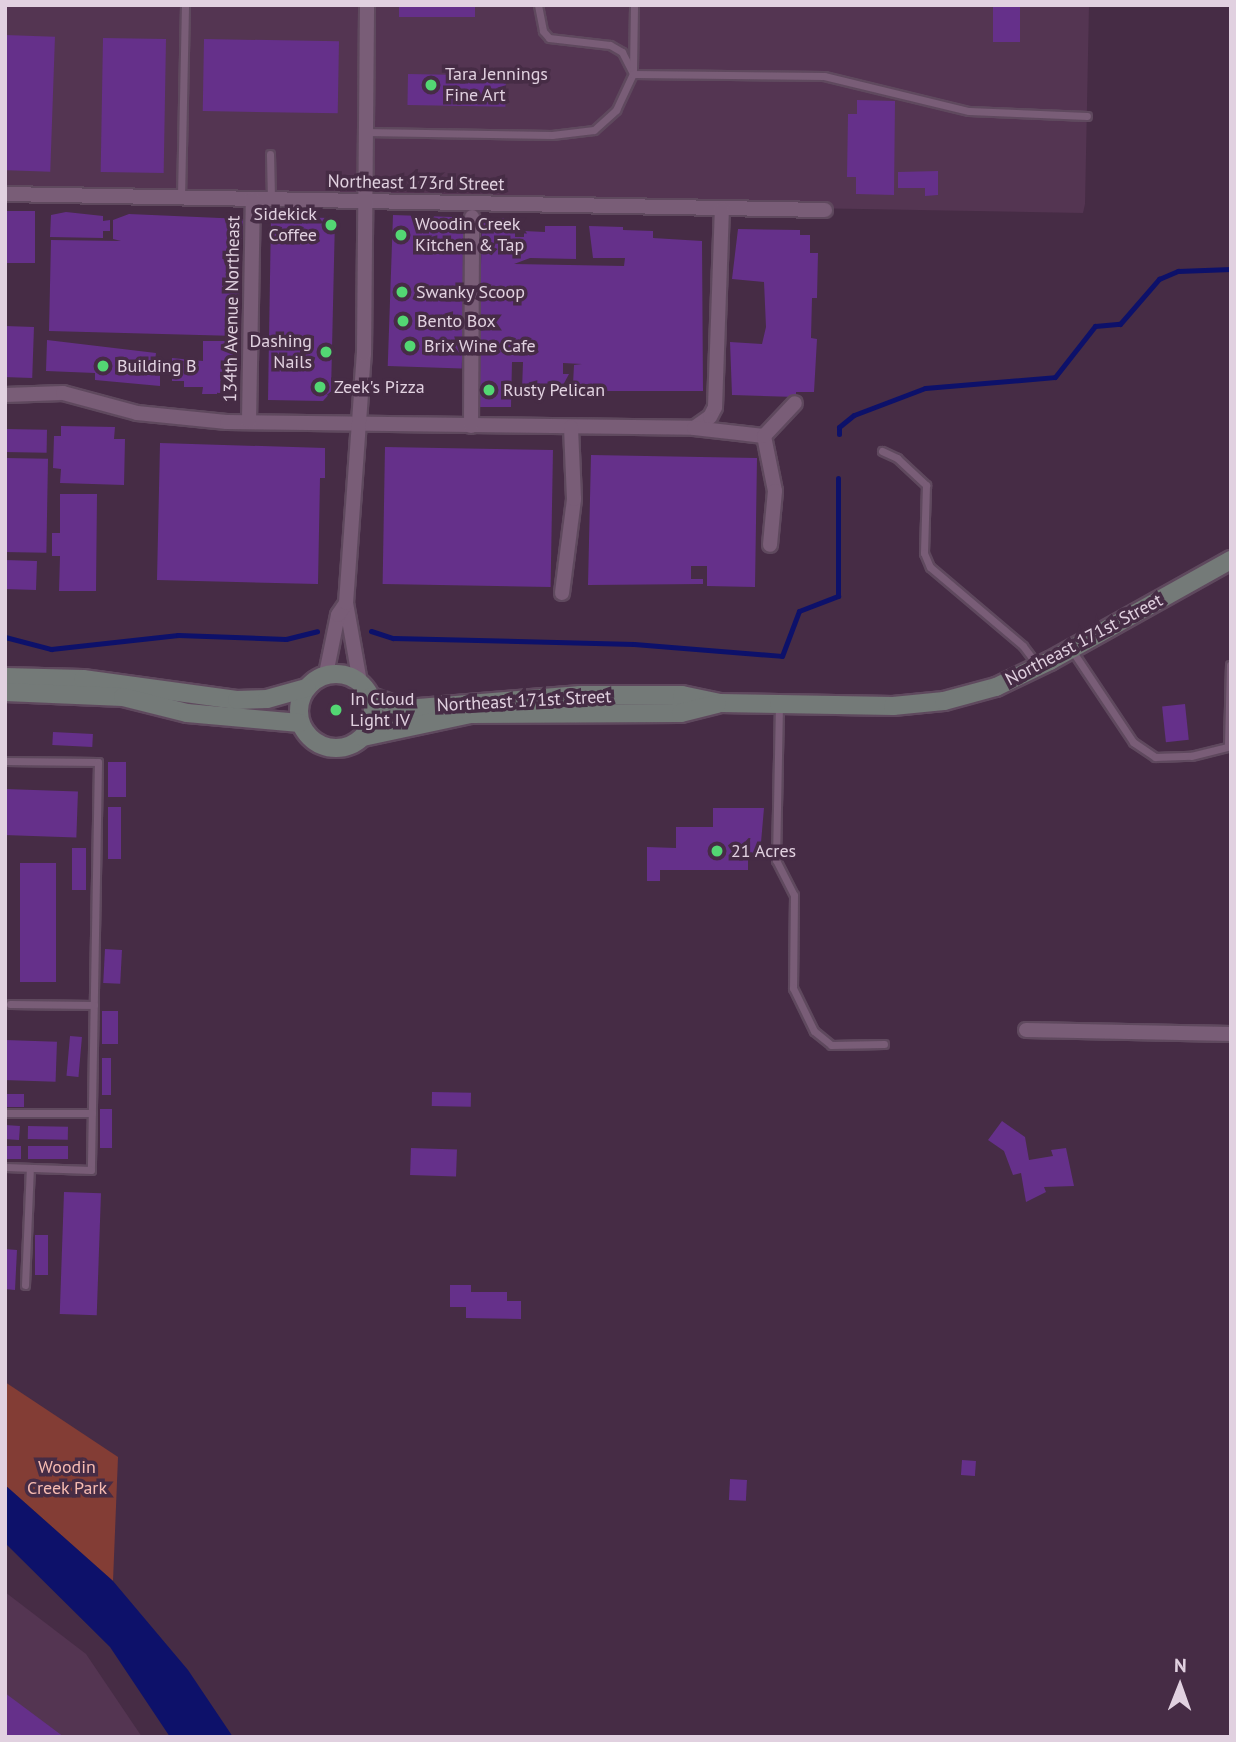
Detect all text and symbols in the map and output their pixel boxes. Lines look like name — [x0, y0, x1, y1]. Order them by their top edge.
place label: Tara Jennings Fine Art — [445, 64, 548, 106]
marker: Tara Jennings Fine Art — [423, 77, 439, 93]
street label: Northeast 173rd Street — [327, 171, 505, 195]
place label: Sidekick Coffee — [254, 204, 317, 246]
place label: Woodin Creek Kitchen & Tap — [415, 214, 525, 256]
street label: 134th Avenue Northeast — [220, 215, 244, 403]
marker: Sidekick Coffee — [323, 217, 339, 233]
marker: Woodin Creek Kitchen & Tap — [393, 227, 409, 243]
place label: Swanky Scoop — [416, 281, 526, 303]
marker: Swanky Scoop — [394, 284, 410, 300]
place label: Bento Box — [417, 310, 496, 332]
marker: Bento Box — [395, 313, 411, 329]
place label: Dashing Nails — [250, 331, 312, 374]
place label: Brix Wine Cafe — [424, 335, 537, 357]
marker: Brix Wine Cafe — [402, 338, 418, 354]
marker: Dashing Nails — [318, 344, 334, 360]
place label: Building B — [117, 355, 197, 377]
marker: Building B — [95, 358, 111, 374]
place label: Zeek's Pizza — [334, 376, 425, 398]
marker: Zeek's Pizza — [312, 379, 328, 395]
place label: Rusty Pelican — [503, 379, 606, 401]
marker: Rusty Pelican — [481, 382, 497, 398]
street label: Northeast 171st Street — [1002, 589, 1166, 691]
street label: Northeast 171st Street — [436, 686, 612, 716]
place label: In Cloud Light IV — [350, 689, 414, 732]
marker: In Cloud Light IV — [328, 702, 344, 718]
place label: 21 Acres — [731, 840, 797, 862]
marker: 21 Acres — [709, 843, 725, 859]
park label: Woodin Creek Park — [27, 1457, 107, 1500]
north arrow — [1145, 1651, 1215, 1721]
text: N — [1174, 1653, 1187, 1677]

